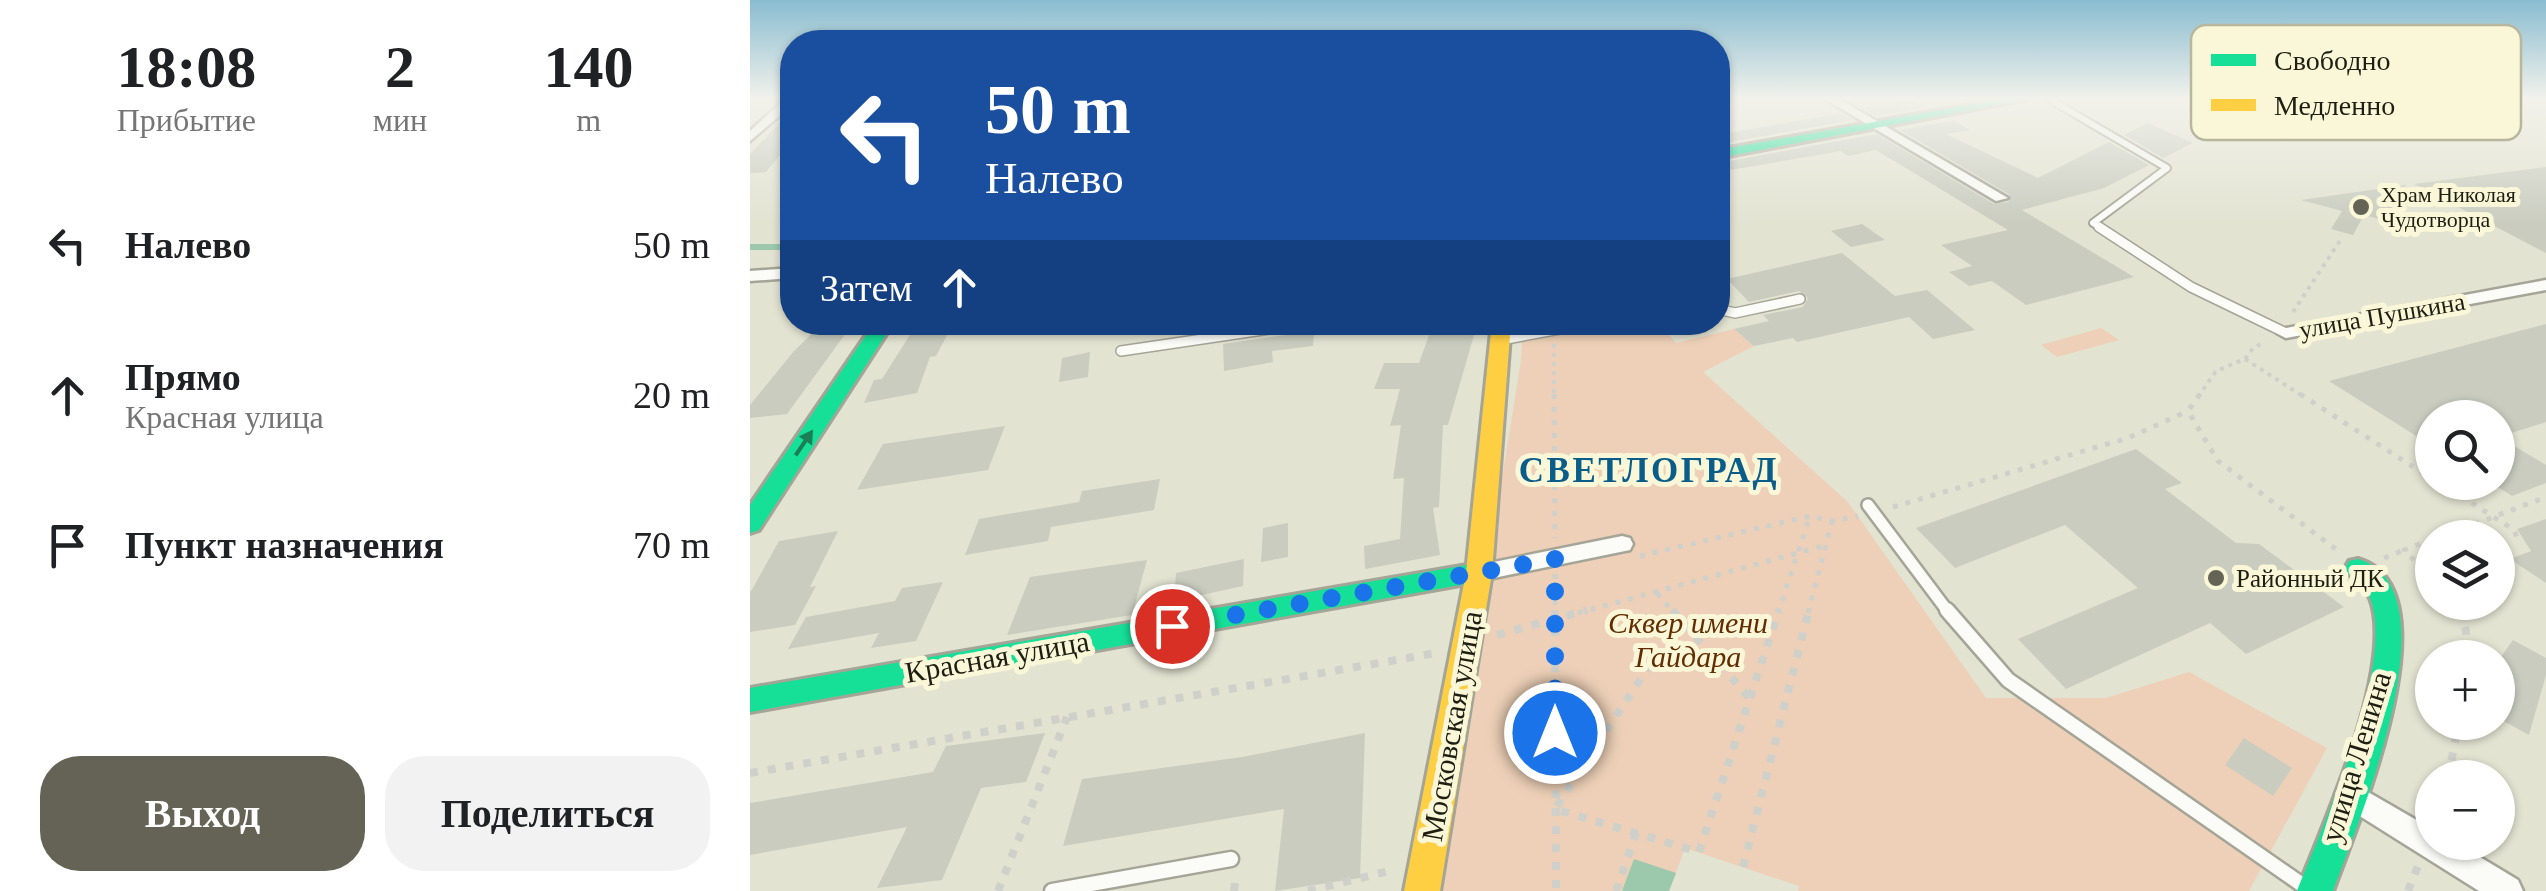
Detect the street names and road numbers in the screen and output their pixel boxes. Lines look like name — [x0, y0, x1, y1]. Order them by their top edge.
street label: улица Пушкина — [2297, 288, 2467, 343]
street label: Московская улица — [1415, 608, 1488, 844]
street label: Красная улица — [902, 624, 1092, 689]
street label: улица Ленина — [2314, 668, 2397, 846]

